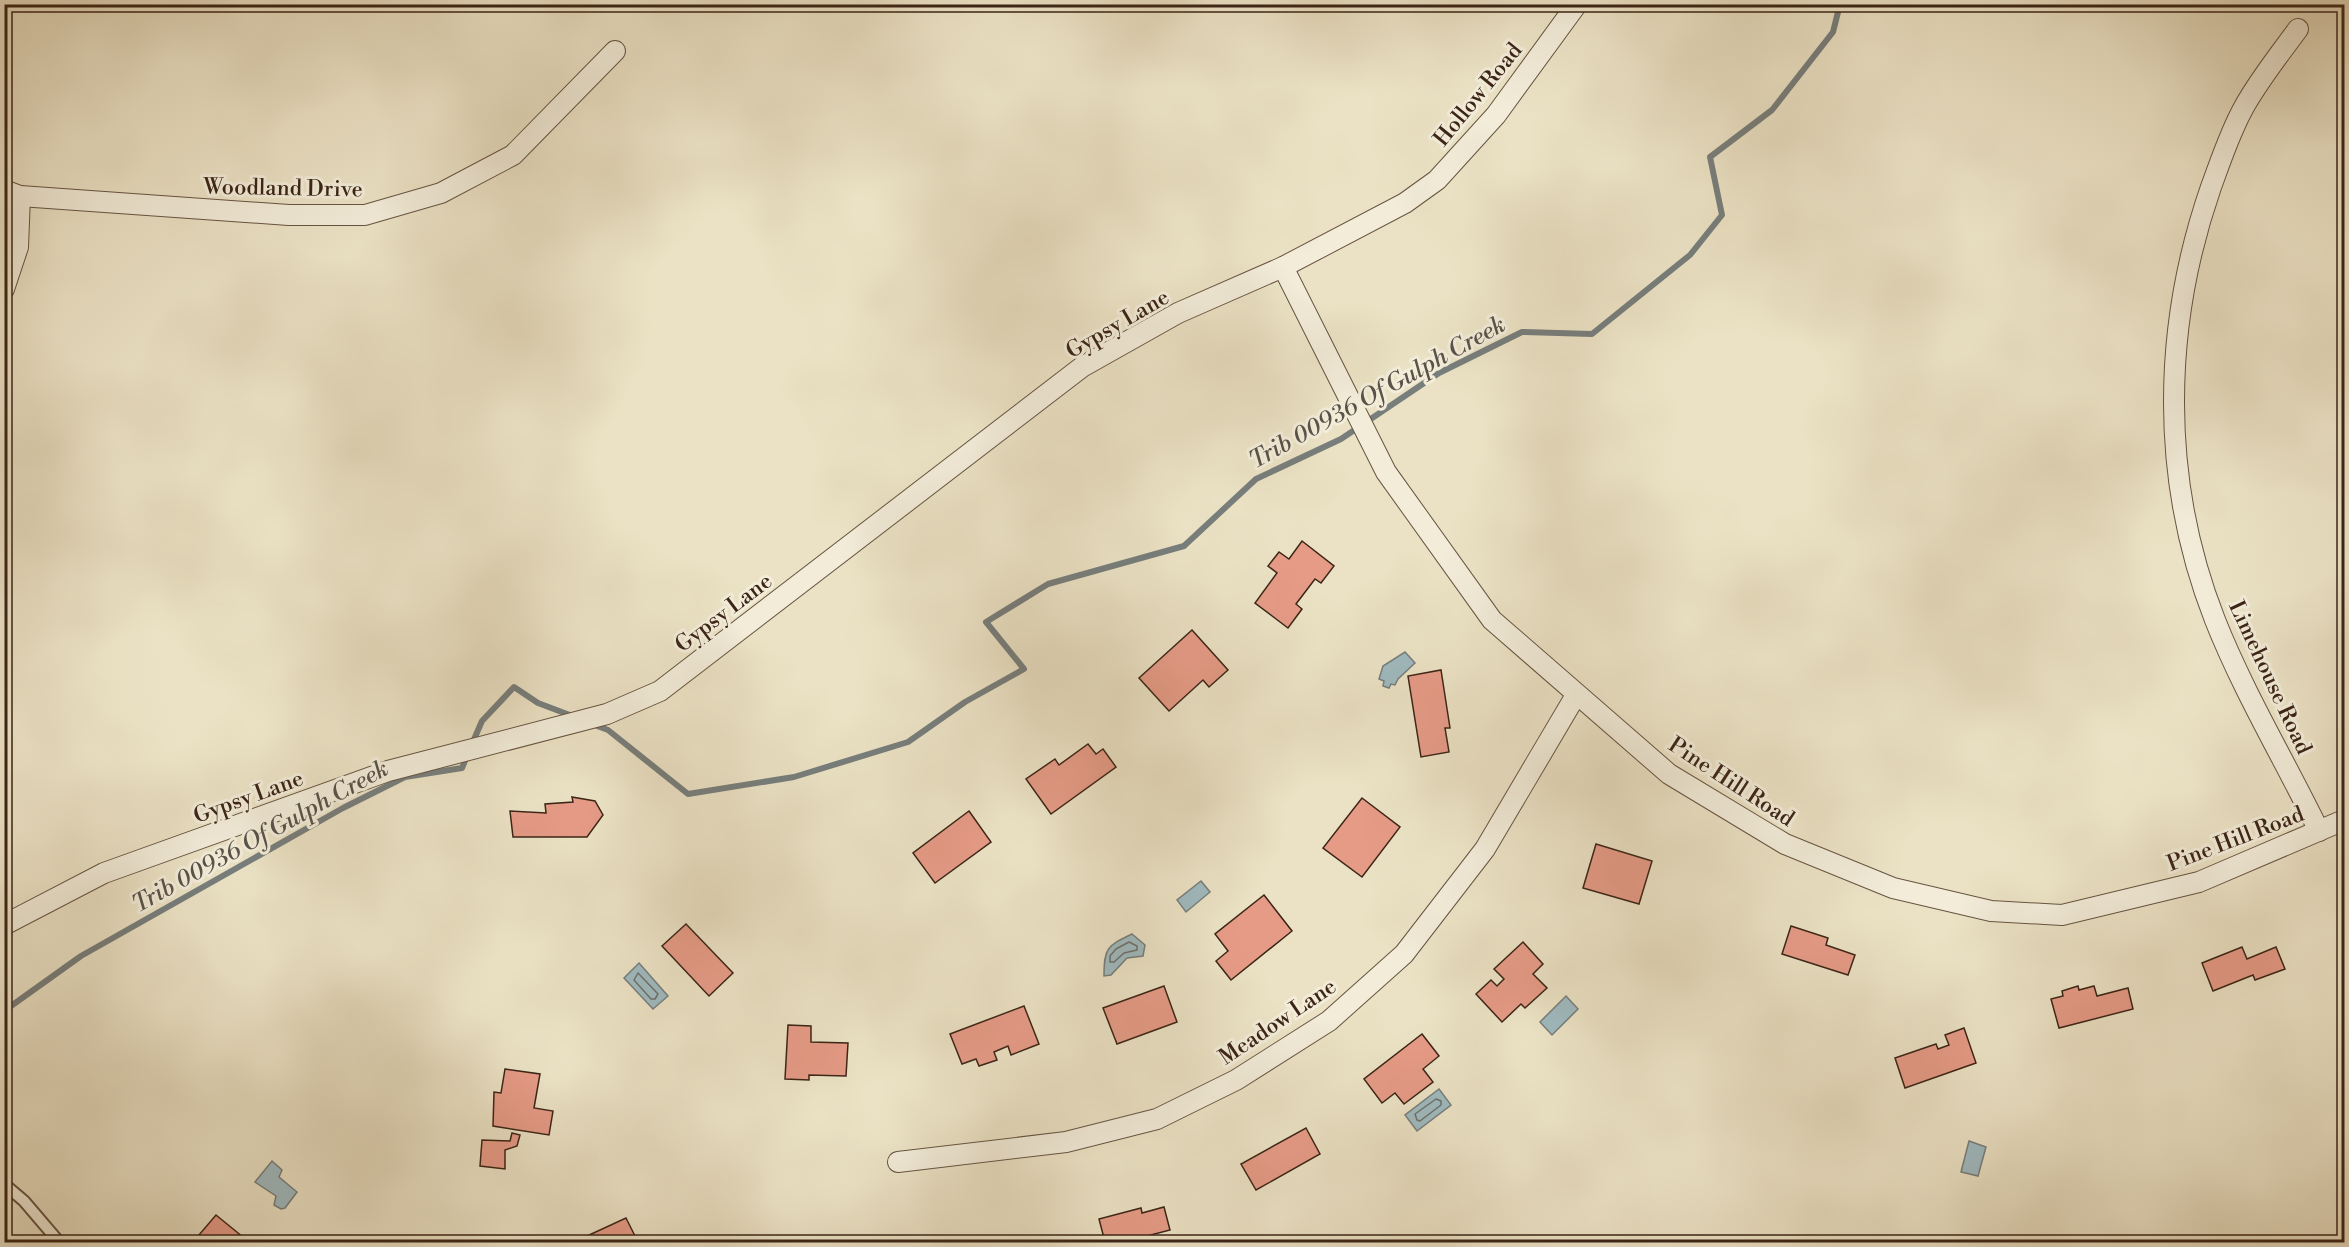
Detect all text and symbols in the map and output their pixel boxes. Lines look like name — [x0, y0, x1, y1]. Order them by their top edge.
street label: Hollow Road — [1428, 37, 1529, 152]
street label: Woodland Drive — [202, 174, 363, 203]
street label: Gypsy Lane — [1061, 284, 1174, 365]
water label: Trib 00936 Of Gulph Creek — [1244, 310, 1511, 476]
street label: Gypsy Lane — [670, 568, 778, 659]
street label: Limehouse Road — [2222, 596, 2317, 759]
street label: Pine Hill Road — [1663, 732, 1800, 833]
water label: Trib 00936 Of Gulph Creek — [127, 754, 394, 920]
street label: Gypsy Lane — [190, 765, 307, 830]
street label: Pine Hill Road — [2163, 801, 2308, 878]
street label: Meadow Lane — [1214, 973, 1342, 1071]

